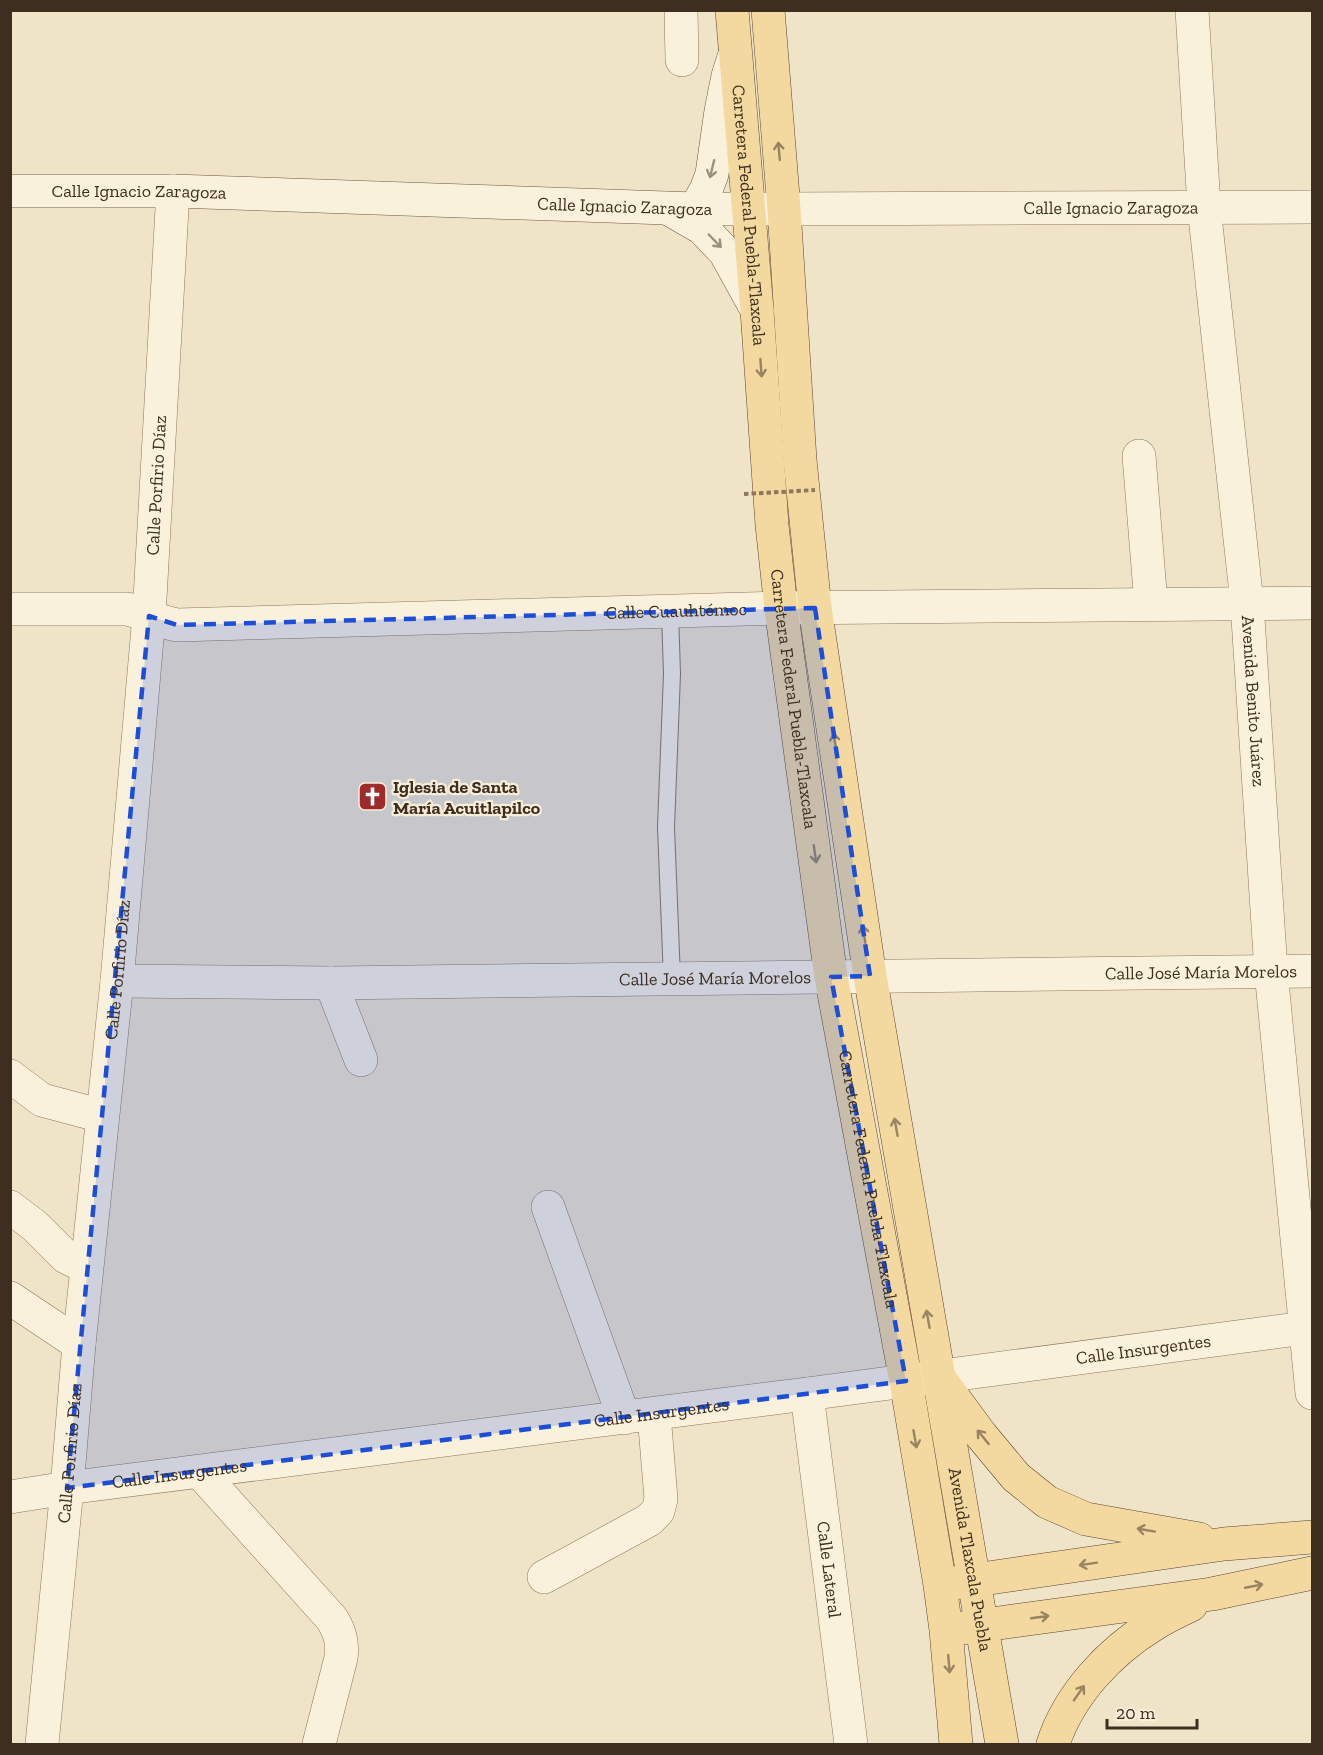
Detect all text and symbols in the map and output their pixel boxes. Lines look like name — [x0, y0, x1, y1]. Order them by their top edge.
street label: Carretera Federal Puebla-Tlaxcala — [727, 84, 770, 347]
one-way arrow — [773, 142, 784, 162]
one-way arrow — [706, 159, 718, 178]
street label: Calle Ignacio Zaragoza — [51, 180, 227, 204]
street label: Calle Ignacio Zaragoza — [537, 193, 713, 220]
street label: Calle Ignacio Zaragoza — [1023, 196, 1199, 219]
one-way arrow — [708, 234, 722, 249]
one-way arrow — [755, 358, 766, 378]
street label: Calle Porfirio Díaz — [141, 415, 171, 556]
street label: Carretera Federal Puebla-Tlaxcala — [766, 568, 822, 831]
street label: Calle Cuauhtémoc — [605, 598, 747, 624]
street label: Avenida Benito Juárez — [1237, 615, 1270, 787]
one-way arrow — [829, 732, 840, 752]
place label: Iglesia de Santa María Acuitlapilco — [393, 776, 541, 819]
church icon: Iglesia de Santa María Acuitlapilco — [356, 781, 388, 813]
one-way arrow — [809, 844, 820, 864]
street label: Calle Porfirio Díaz — [100, 899, 135, 1041]
one-way arrow — [859, 925, 870, 945]
street label: Calle José María Morelos — [1105, 960, 1297, 985]
street label: Calle José María Morelos — [619, 966, 811, 990]
street label: Carretera Federal Puebla-Tlaxcala — [834, 1048, 903, 1310]
one-way arrow — [890, 1118, 901, 1137]
one-way arrow — [923, 1310, 934, 1329]
street label: Calle Insurgentes — [1075, 1330, 1212, 1369]
street label: Calle Porfirio Díaz — [53, 1383, 87, 1524]
street label: Calle Insurgentes — [593, 1393, 730, 1432]
one-way arrow — [910, 1429, 921, 1448]
one-way arrow — [976, 1429, 989, 1445]
street label: Calle Insurgentes — [111, 1454, 248, 1493]
street label: Avenida Tlaxcala Puebla — [944, 1466, 997, 1653]
street label: Calle Lateral — [812, 1520, 846, 1619]
one-way arrow — [1136, 1524, 1156, 1535]
one-way arrow — [1078, 1559, 1098, 1570]
one-way arrow — [1244, 1580, 1263, 1591]
one-way arrow — [1030, 1611, 1050, 1622]
one-way arrow — [944, 1653, 955, 1673]
one-way arrow — [1073, 1685, 1085, 1702]
scale bar — [1107, 1692, 1197, 1730]
text: 20 m — [1116, 1702, 1156, 1724]

